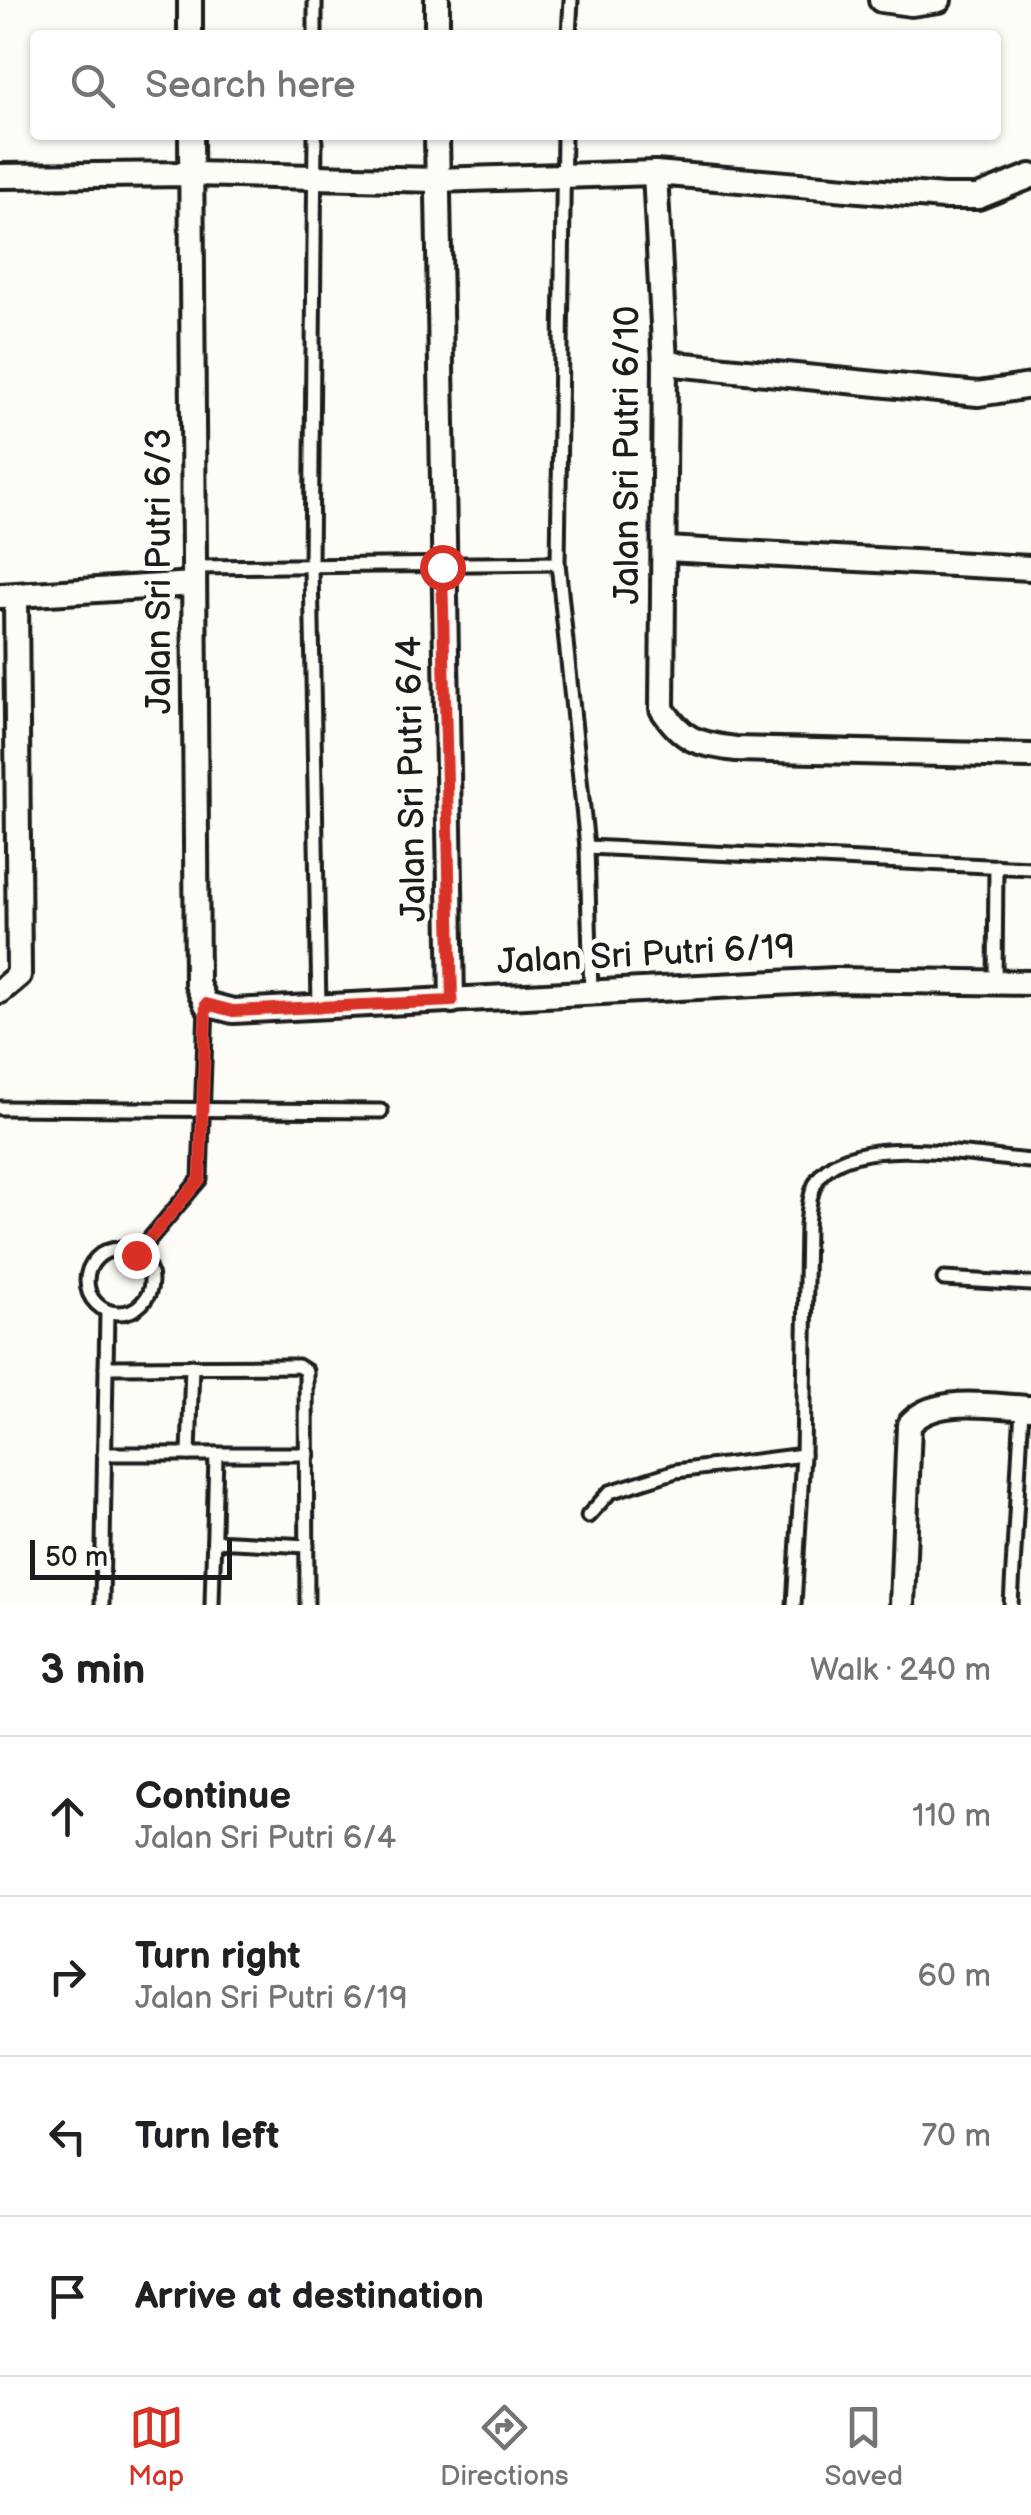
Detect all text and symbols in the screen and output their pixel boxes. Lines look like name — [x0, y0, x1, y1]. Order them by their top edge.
search box — [30, 30, 1001, 140]
icon: search — [65, 58, 120, 113]
text: Search here — [145, 63, 356, 108]
street label: Jalan Sri Putri 6/10 — [606, 306, 649, 604]
street label: Jalan Sri Putri 6/3 — [138, 428, 181, 714]
route start — [420, 545, 466, 591]
street label: Jalan Sri Putri 6/4 — [388, 636, 436, 922]
street label: Jalan Sri Putri 6/19 — [496, 926, 796, 984]
route end — [114, 1233, 160, 1279]
scale bar — [30, 1535, 232, 1580]
text: 50 m — [45, 1541, 108, 1574]
text: 3 min — [40, 1645, 145, 1696]
text: Walk · 240 m — [810, 1651, 991, 1690]
text: Continue — [135, 1774, 291, 1819]
icon: ahead — [40, 1789, 95, 1844]
text: 110 m — [912, 1797, 991, 1836]
text: Jalan Sri Putri 6/4 — [135, 1819, 396, 1858]
text: Turn right — [135, 1934, 300, 1979]
icon: right — [40, 1949, 95, 2004]
text: 60 m — [918, 1957, 991, 1996]
text: Jalan Sri Putri 6/19 — [135, 1979, 408, 2018]
icon: left — [40, 2109, 95, 2164]
text: Turn left — [135, 2114, 279, 2159]
text: 70 m — [921, 2117, 991, 2156]
icon: arrive — [40, 2269, 95, 2324]
text: Arrive at destination — [135, 2274, 484, 2319]
tab: Map — [128, 2400, 184, 2493]
tab: Directions — [440, 2400, 569, 2493]
tab: Saved — [825, 2400, 903, 2493]

